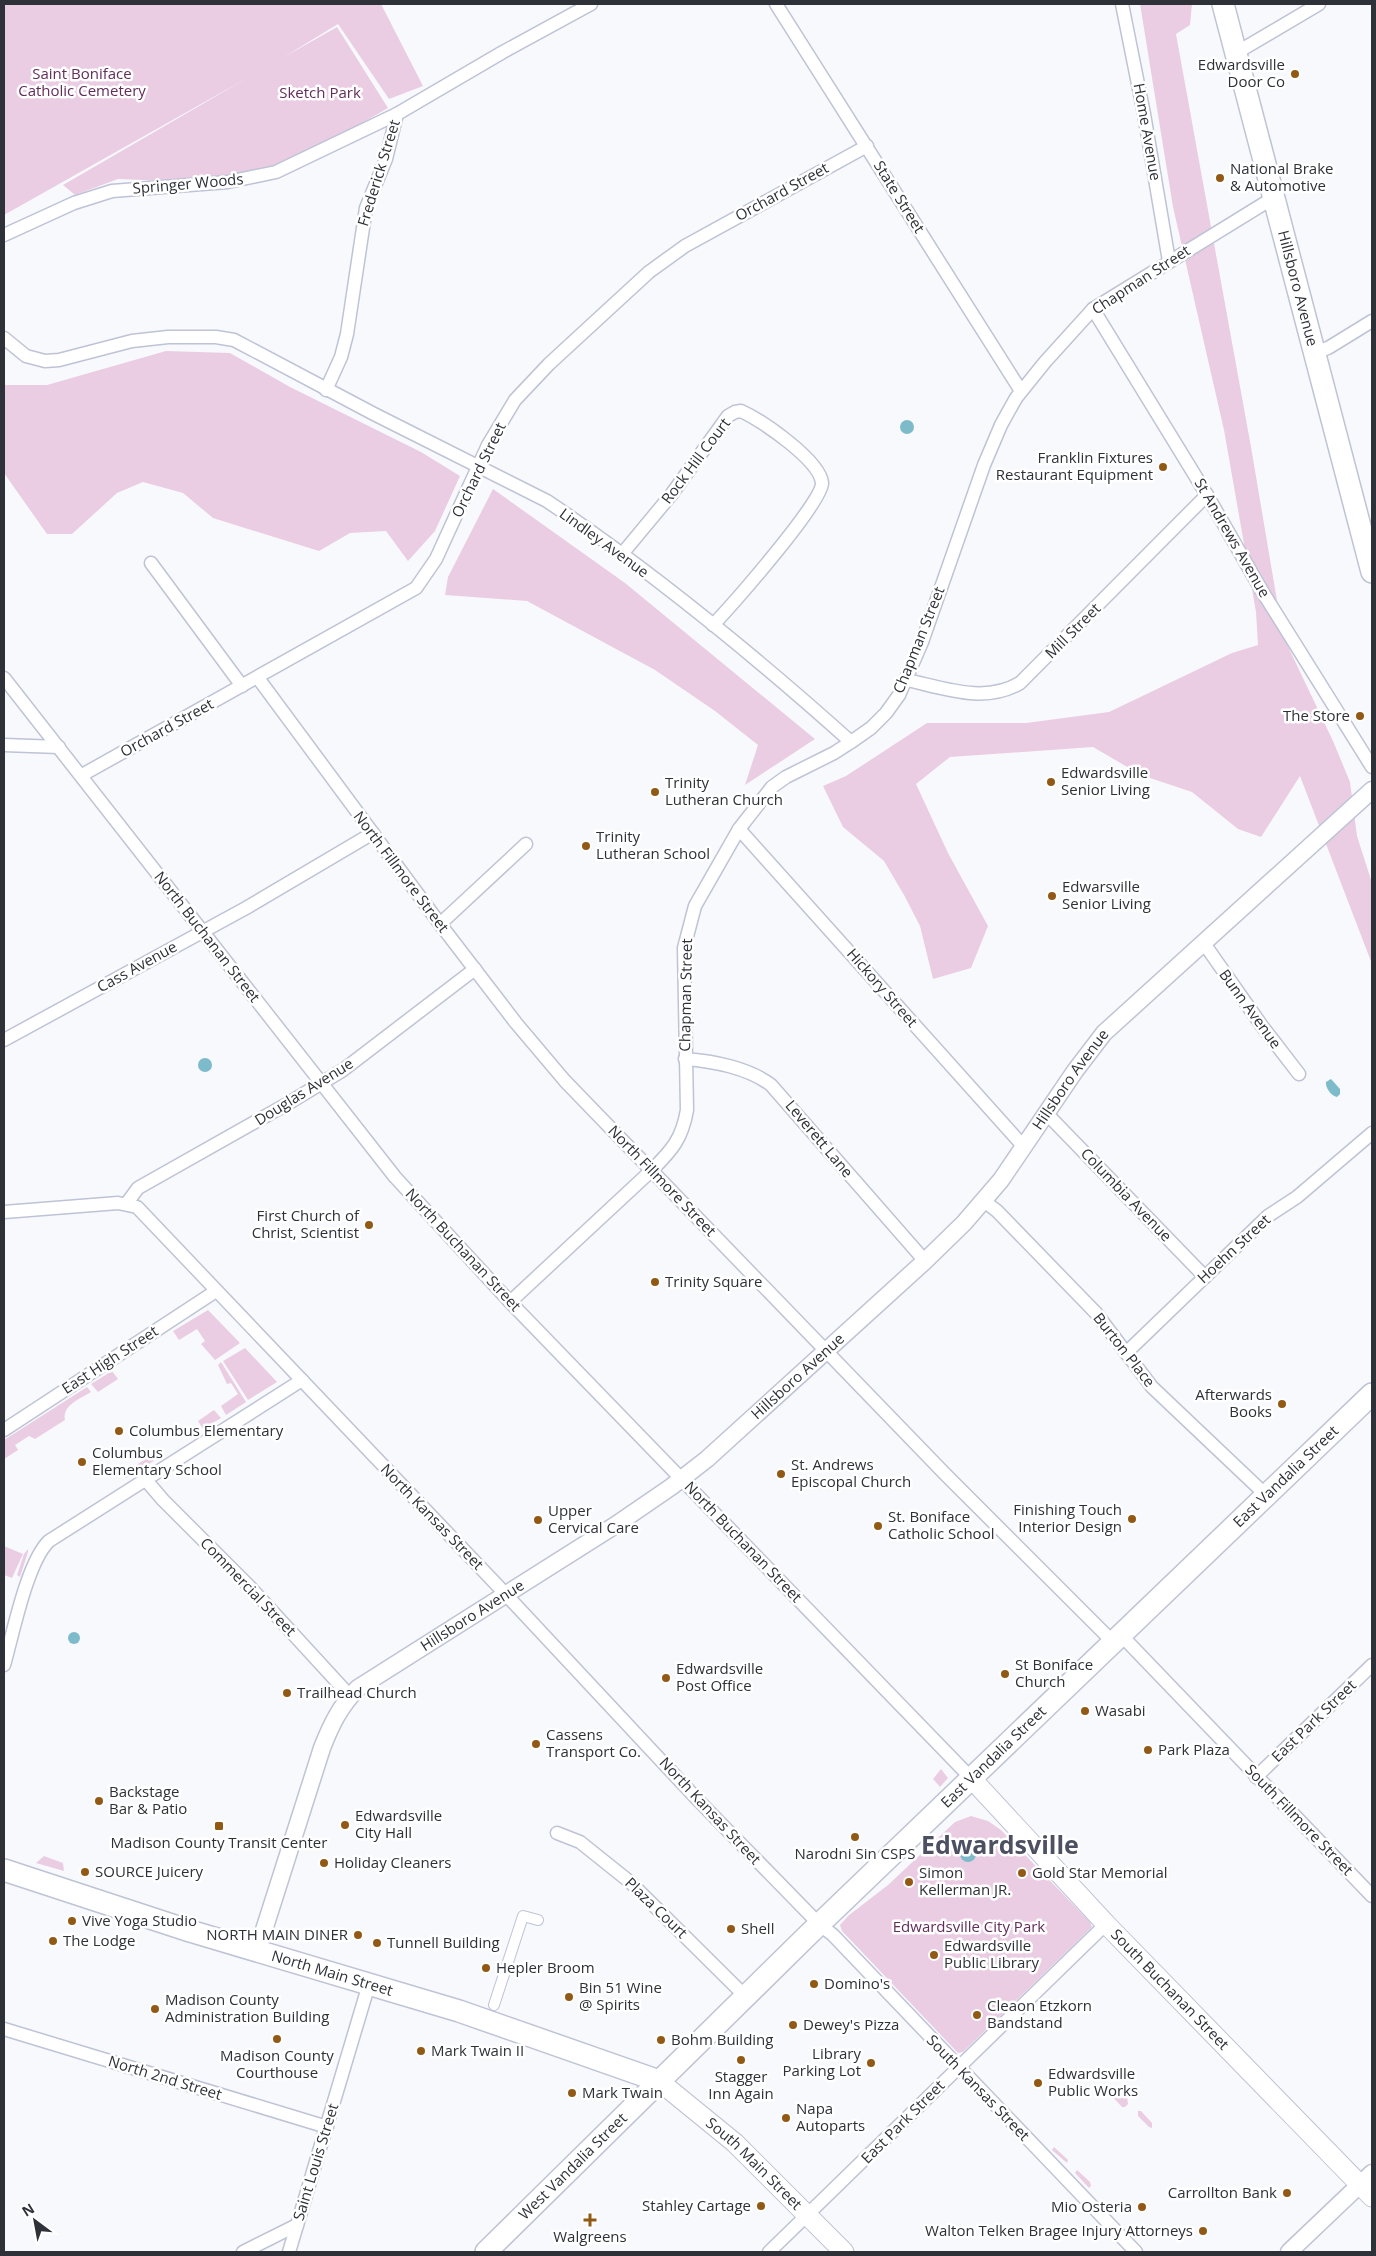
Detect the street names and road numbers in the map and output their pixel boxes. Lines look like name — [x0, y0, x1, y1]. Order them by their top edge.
street label: Home Avenue — [1130, 82, 1166, 182]
street label: Frederick Street — [352, 117, 404, 229]
street label: Orchard Street — [731, 157, 832, 225]
street label: State Street — [870, 157, 930, 236]
street label: Springer Woods — [132, 168, 244, 198]
street label: Hillsboro Avenue — [1274, 228, 1323, 348]
street label: Chapman Street — [1087, 240, 1193, 318]
street label: Rock Hill Court — [656, 413, 734, 507]
street label: Orchard Street — [446, 419, 510, 521]
street label: St Andrews Avenue — [1191, 474, 1275, 601]
street label: Lindley Avenue — [556, 503, 653, 581]
street label: Chapman Street — [888, 583, 949, 696]
street label: Mill Street — [1040, 598, 1104, 662]
street label: Orchard Street — [116, 693, 217, 761]
street label: North Fillmore Street — [350, 807, 454, 936]
street label: North Buchanan Street — [150, 867, 265, 1006]
street label: Cass Avenue — [93, 936, 180, 996]
street label: Chapman Street — [674, 938, 696, 1052]
street label: Hickory Street — [843, 944, 923, 1031]
street label: Bunn Avenue — [1215, 965, 1286, 1052]
street label: Hillsboro Avenue — [1027, 1025, 1112, 1133]
street label: Douglas Avenue — [250, 1053, 357, 1129]
street label: Leverett Lane — [782, 1096, 858, 1181]
street label: North Fillmore Street — [604, 1120, 721, 1240]
street label: Columbia Avenue — [1077, 1143, 1177, 1245]
street label: North Buchanan Street — [402, 1184, 526, 1315]
street label: Hoehn Street — [1193, 1209, 1274, 1287]
street label: Burton Place — [1089, 1308, 1160, 1391]
street label: East High Street — [57, 1321, 161, 1398]
street label: Hillsboro Avenue — [746, 1328, 848, 1423]
street label: East Vandalia Street — [1228, 1421, 1342, 1531]
street label: North Kansas Street — [377, 1459, 489, 1574]
street label: North Buchanan Street — [681, 1476, 807, 1606]
street label: Commercial Street — [196, 1533, 301, 1640]
street label: Hillsboro Avenue — [416, 1574, 528, 1655]
street label: East Park Street — [1267, 1675, 1360, 1766]
street label: East Vandalia Street — [936, 1701, 1050, 1812]
street label: North Kansas Street — [656, 1752, 766, 1868]
street label: South Fillmore Street — [1241, 1759, 1358, 1879]
street label: Plaza Court — [621, 1872, 692, 1942]
street label: South Buchanan Street — [1107, 1924, 1234, 2054]
street label: North Main Street — [269, 1945, 395, 2000]
street label: South Kansas Street — [923, 2030, 1035, 2145]
street label: North 2nd Street — [106, 2050, 224, 2104]
street label: East Park Street — [856, 2075, 948, 2167]
street label: Saint Louis Street — [288, 2101, 342, 2223]
street label: West Vandalia Street — [514, 2108, 631, 2224]
street label: South Main Street — [702, 2112, 807, 2214]

